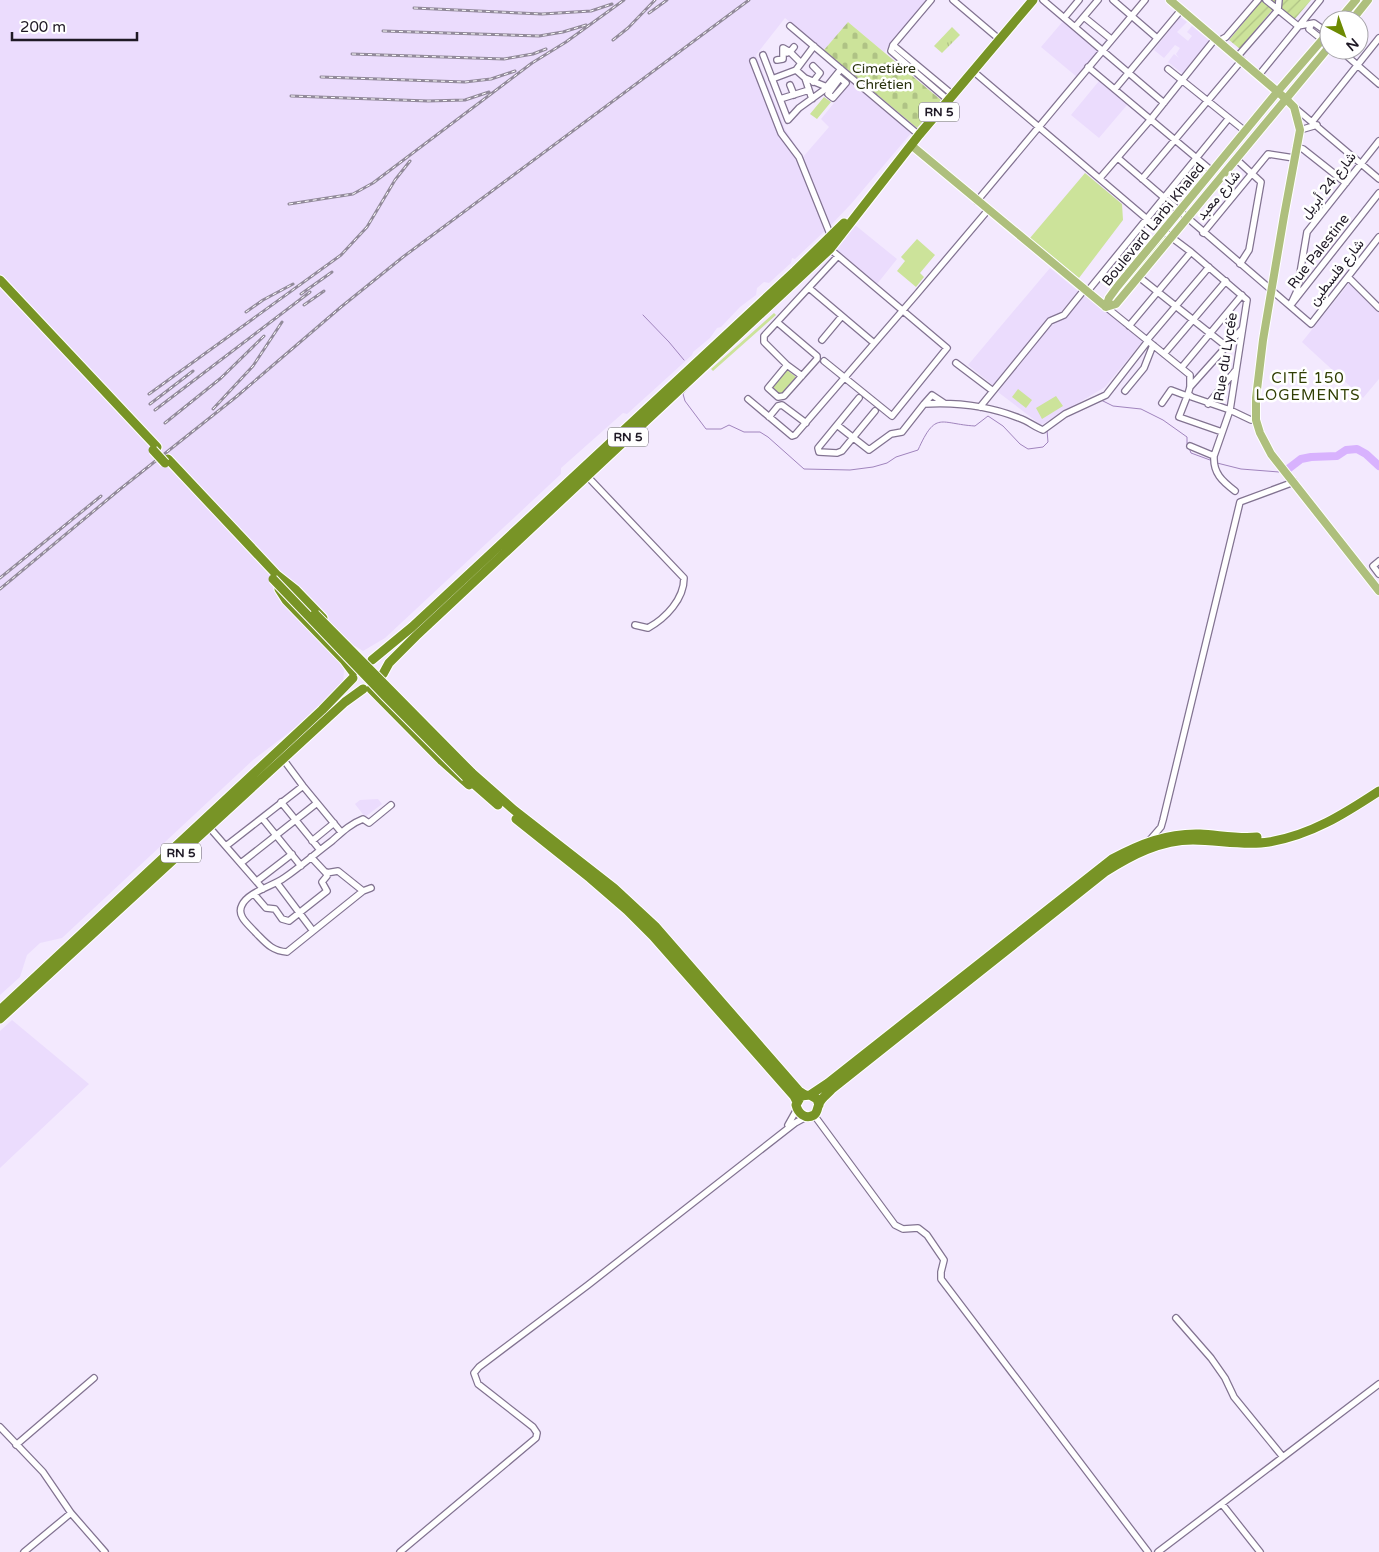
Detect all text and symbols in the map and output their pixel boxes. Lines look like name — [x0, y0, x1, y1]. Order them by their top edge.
scale bar — [12, 10, 138, 42]
north arrow — [1319, 10, 1369, 60]
text: 200 m — [20, 18, 66, 36]
text: N — [1342, 34, 1362, 55]
park label: Cimetière Chrétien — [852, 60, 916, 93]
road number: RN 5 — [919, 102, 959, 121]
street label: شارع 24 أبريل — [1297, 149, 1361, 223]
street label: Boulevard Larbi Khaled — [1098, 159, 1208, 290]
street label: شارع معبد — [1193, 167, 1246, 225]
street label: Rue Palestine — [1284, 210, 1353, 292]
street label: شارع فلسطين — [1305, 236, 1369, 310]
street label: Rue du Lycée — [1210, 311, 1241, 403]
district label: CITÉ 150 LOGEMENTS — [1255, 369, 1361, 404]
road number: RN 5 — [608, 428, 648, 447]
road number: RN 5 — [161, 844, 201, 862]

